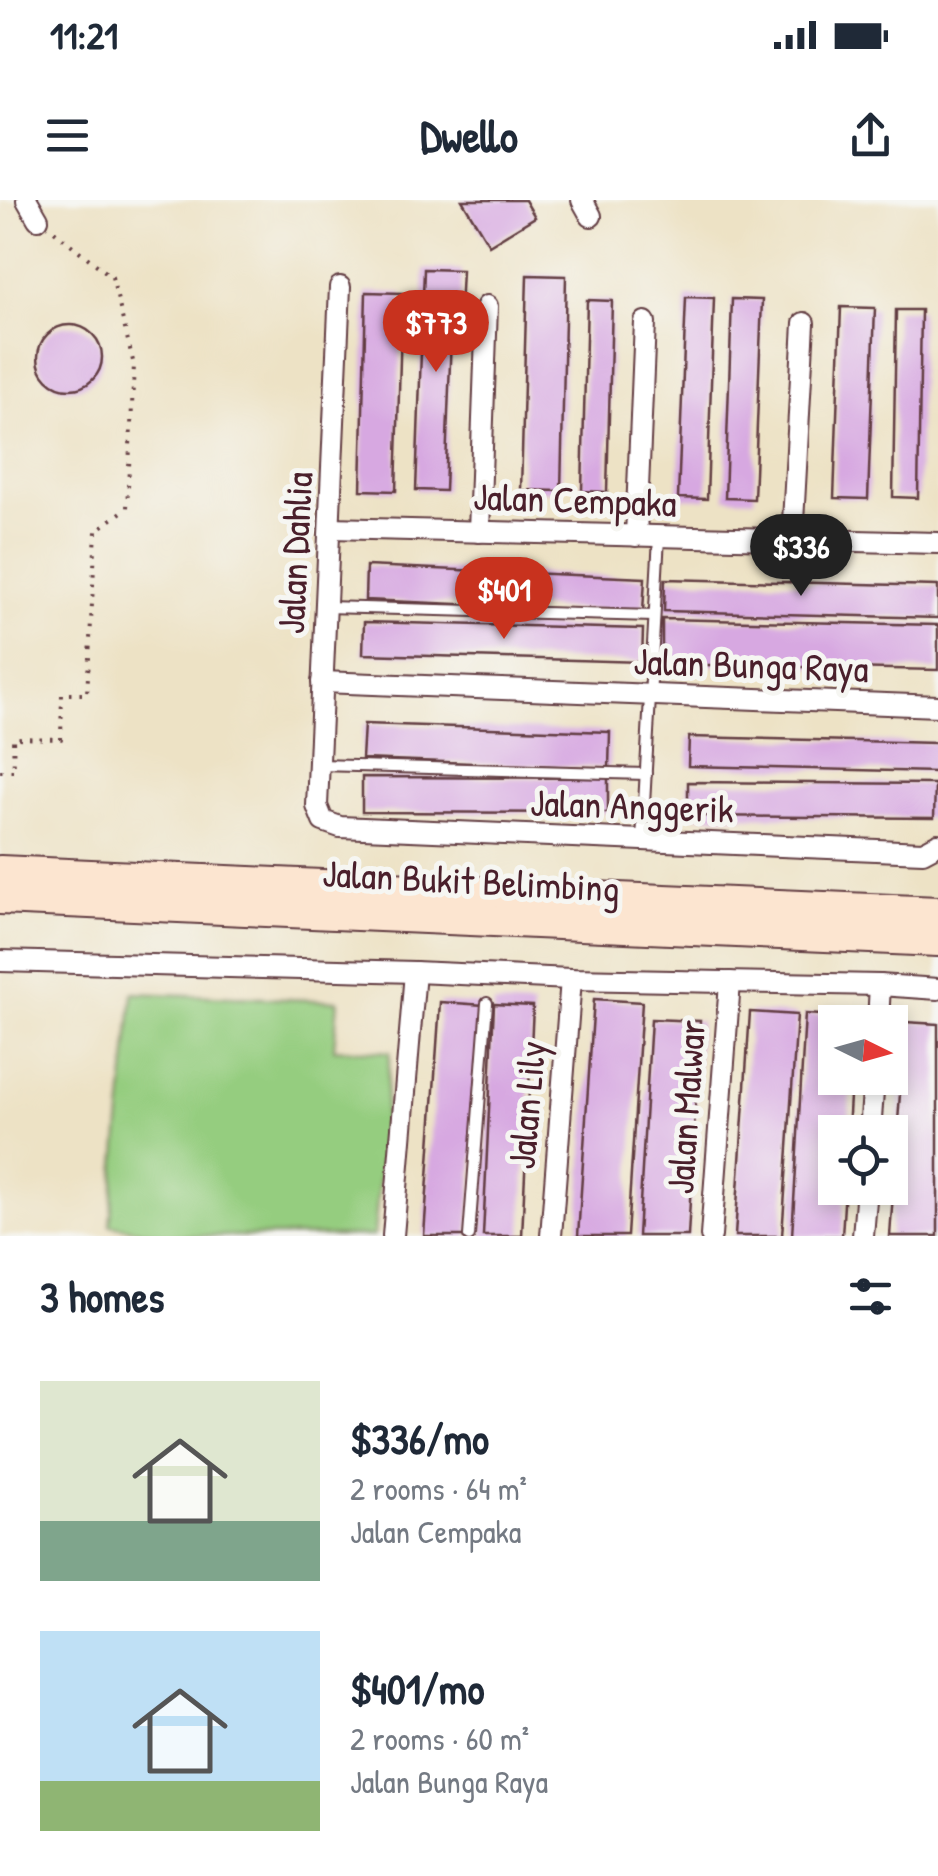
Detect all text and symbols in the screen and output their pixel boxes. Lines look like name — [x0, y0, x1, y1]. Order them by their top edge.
text: 11:21 — [50, 9, 118, 61]
text: Dwello — [420, 105, 518, 166]
icon: menu — [40, 108, 95, 163]
icon: share — [843, 108, 898, 163]
pin: $773 — [377, 290, 495, 375]
text: $773 — [405, 301, 467, 344]
street label: Jalan Cempaka — [472, 469, 678, 529]
street label: Jalan Dahlia — [264, 471, 324, 635]
pin: $336 — [742, 514, 860, 599]
text: $336 — [772, 525, 830, 568]
pin: $401 — [445, 557, 563, 642]
text: $401 — [477, 568, 531, 611]
street label: Jalan Bunga Raya — [633, 634, 870, 694]
street label: Jalan Anggerik — [529, 775, 735, 835]
street label: Jalan Bukit Belimbing — [321, 846, 621, 914]
north arrow — [818, 1005, 908, 1095]
map controls — [818, 1005, 908, 1205]
street label: Jalan Malwar — [653, 1018, 717, 1196]
street label: Jalan Lily — [494, 1039, 558, 1171]
button: locate — [818, 1115, 908, 1205]
text: 3 homes — [40, 1268, 165, 1325]
icon: filters — [843, 1269, 898, 1324]
text: $336/mo — [350, 1410, 489, 1467]
icon: home — [120, 1421, 240, 1541]
text: 2 rooms · 64 m² — [350, 1467, 527, 1510]
text: Jalan Cempaka — [350, 1510, 521, 1553]
text: $401/mo — [350, 1660, 484, 1717]
icon: home — [120, 1671, 240, 1791]
text: 2 rooms · 60 m² — [350, 1717, 529, 1760]
text: Jalan Bunga Raya — [350, 1760, 548, 1803]

